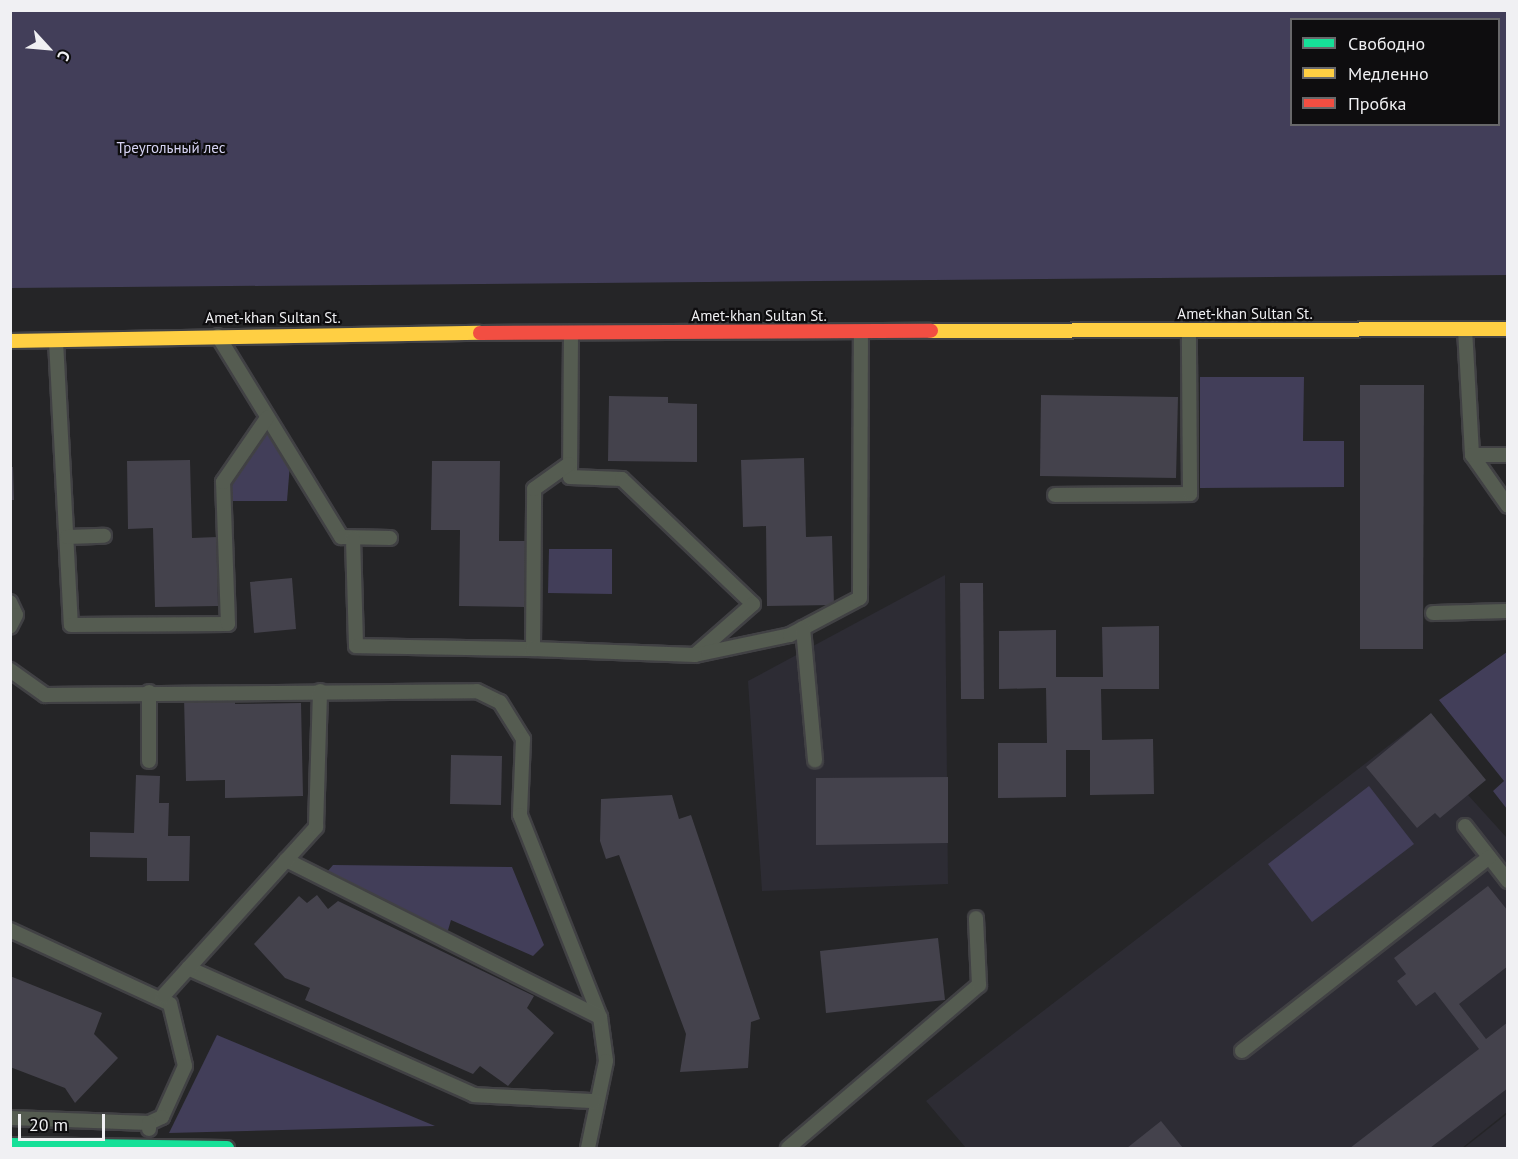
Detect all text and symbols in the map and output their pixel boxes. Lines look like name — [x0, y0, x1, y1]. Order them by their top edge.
north arrow — [18, 18, 78, 78]
legend — [1290, 18, 1500, 126]
text: Свободно — [1348, 32, 1425, 55]
text: С — [53, 47, 75, 64]
text: Медленно — [1348, 62, 1429, 85]
text: Пробка — [1348, 92, 1406, 115]
park label: Треугольный лес — [117, 139, 225, 157]
street label: Amet-khan Sultan St. — [1177, 305, 1313, 323]
street label: Amet-khan Sultan St. — [691, 307, 827, 325]
street label: Amet-khan Sultan St. — [205, 309, 341, 327]
scale bar — [21, 1102, 108, 1140]
text: 20 m — [29, 1113, 68, 1136]

